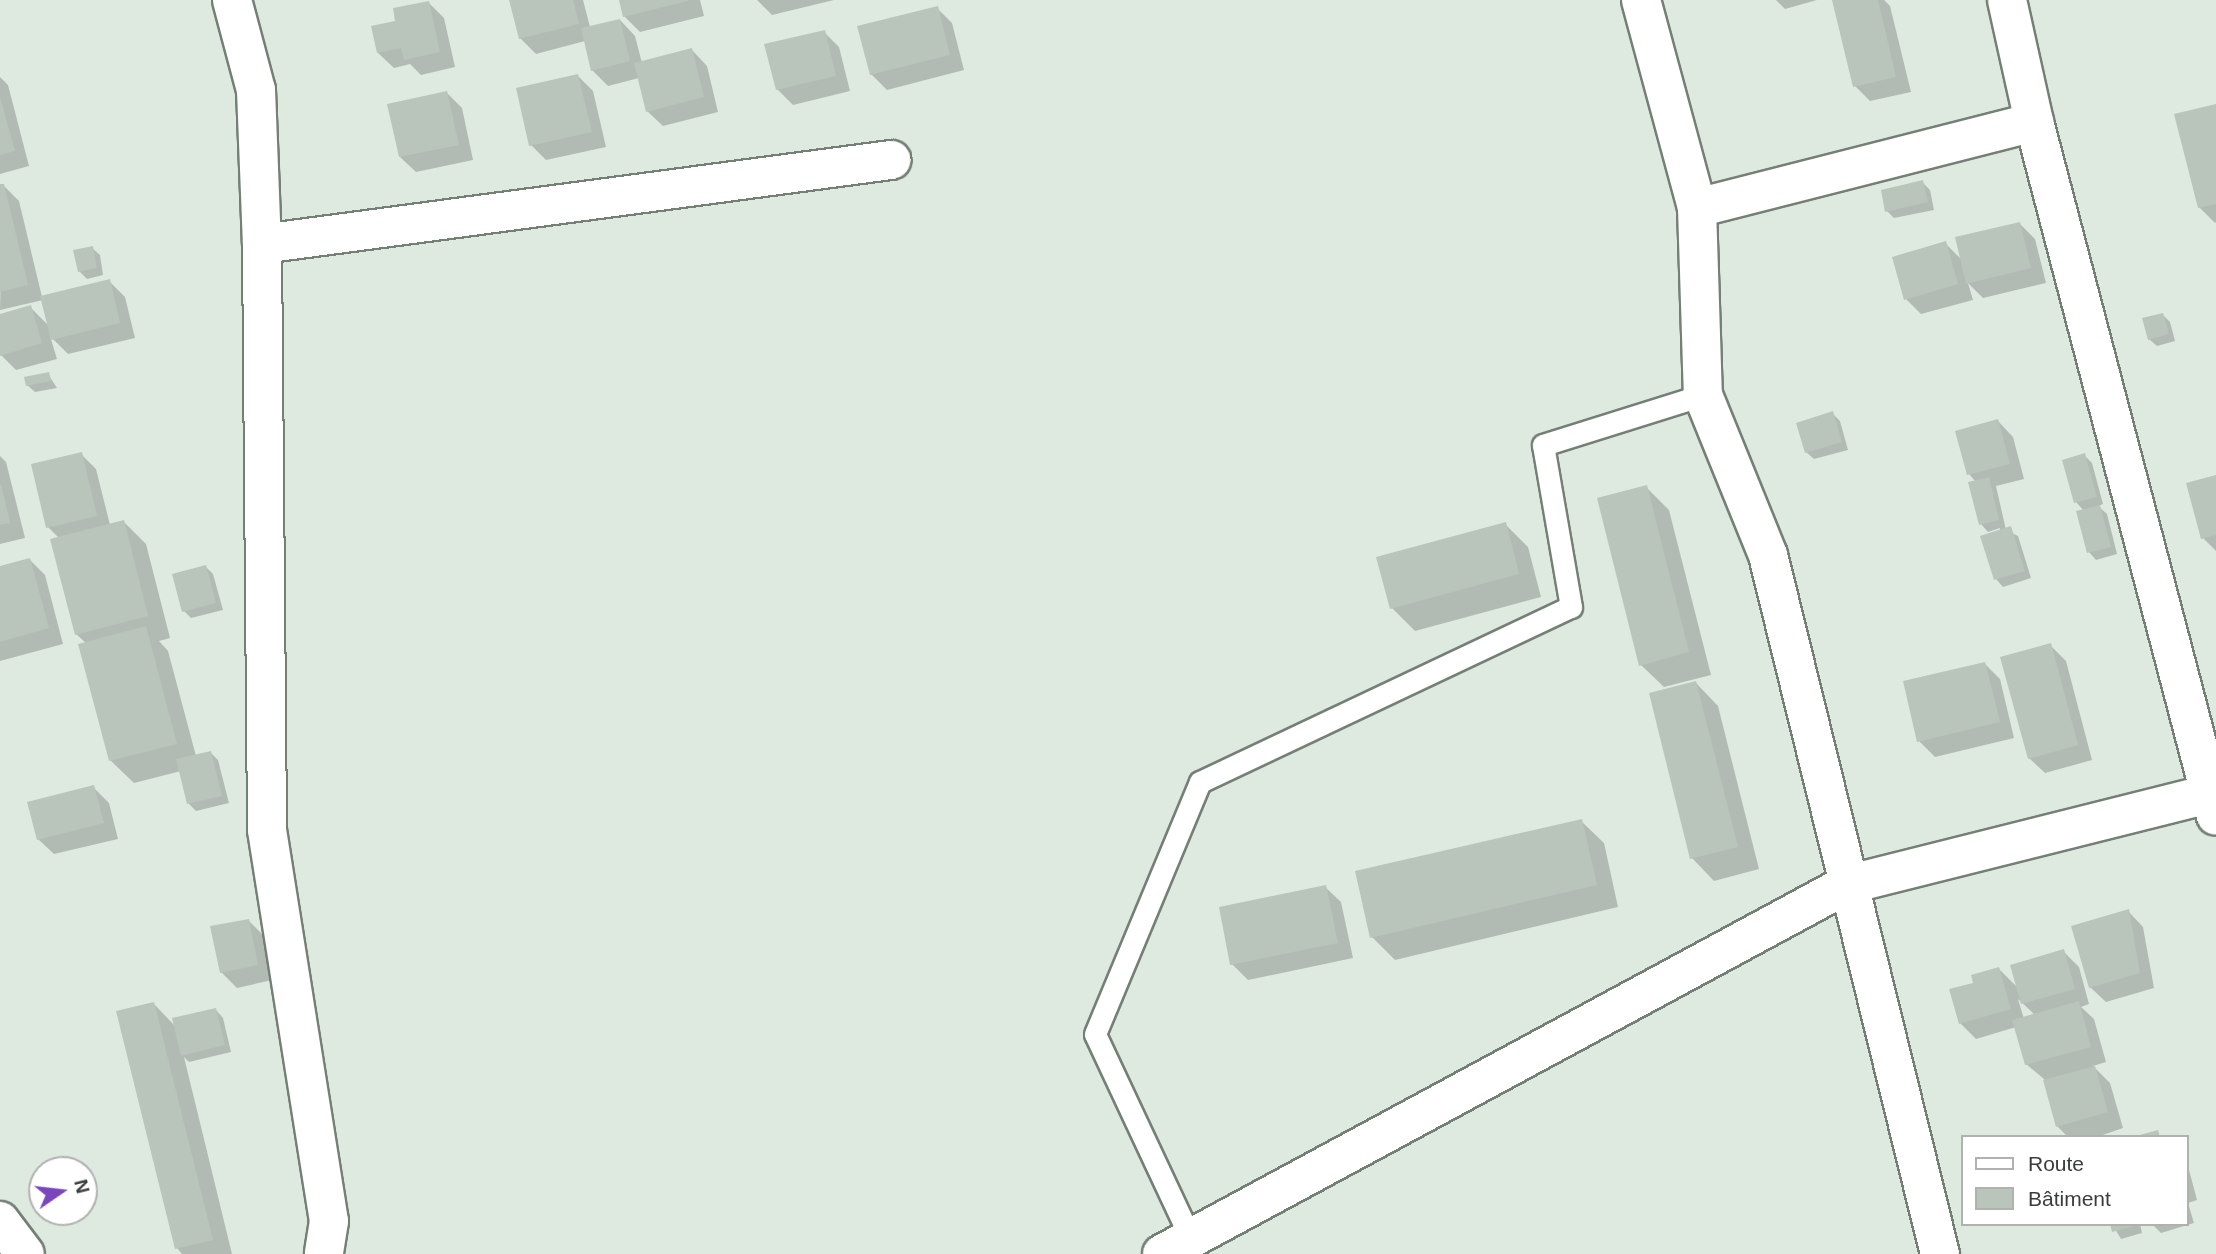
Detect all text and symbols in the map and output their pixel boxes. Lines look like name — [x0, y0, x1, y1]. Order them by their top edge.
legend — [1960, 1135, 2188, 1226]
text: Route — [2028, 1152, 2084, 1175]
north arrow — [28, 1156, 98, 1226]
text: N — [70, 1177, 94, 1195]
text: Bâtiment — [2028, 1187, 2111, 1210]

